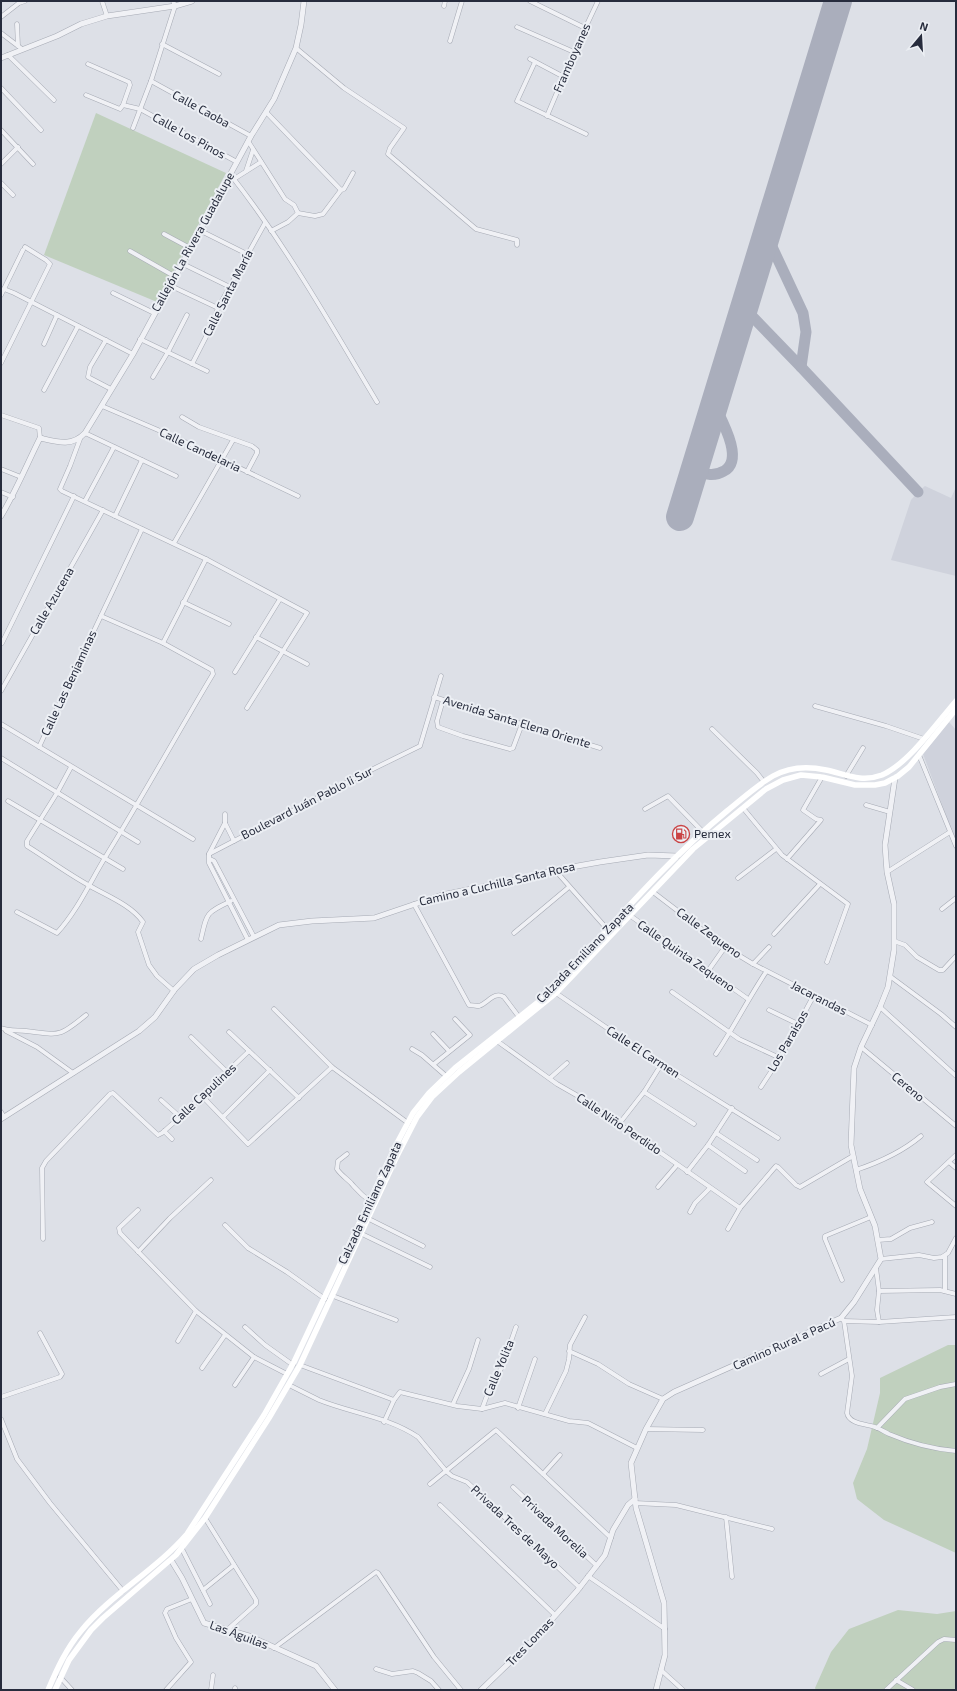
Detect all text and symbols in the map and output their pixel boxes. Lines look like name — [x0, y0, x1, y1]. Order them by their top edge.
north arrow — [901, 16, 941, 56]
text: N — [918, 19, 930, 33]
street label: Framboyanes — [550, 21, 593, 94]
street label: Calle Caoba — [170, 87, 233, 130]
street label: Calle Los Pinos — [151, 109, 228, 161]
street label: Callejón La Rivera Guadalupe — [148, 169, 237, 314]
street label: Calle Santa María — [199, 247, 255, 338]
street label: Calle Candelaria — [158, 424, 243, 474]
street label: Calle Azucena — [26, 564, 76, 637]
street label: Calle Las Benjaminas — [37, 628, 100, 738]
street label: Avenida Santa Elena Oriente — [442, 692, 593, 750]
street label: Boulevard Juán Pablo Ii Sur — [238, 763, 375, 841]
fuel station icon: Pemex — [671, 824, 691, 844]
place label: Pemex — [694, 826, 731, 840]
street label: Camino a Cuchilla Santa Rosa — [417, 858, 576, 908]
street label: Calzada Emiliano Zapata — [533, 899, 636, 1005]
street label: Calle Zequeno — [674, 904, 745, 961]
street label: Calle Quinta Zequeno — [635, 916, 738, 995]
street label: Jacarandas — [789, 977, 850, 1017]
street label: Los Paraisos — [764, 1007, 810, 1074]
street label: Calle El Carmen — [604, 1022, 683, 1080]
street label: Calle Capulines — [168, 1060, 238, 1127]
street label: Cereno — [890, 1069, 928, 1104]
street label: Calle Niño Perdido — [574, 1090, 665, 1157]
street label: Calzada Emiliano Zapata — [334, 1139, 404, 1266]
street label: Camino Rural a Pacú — [730, 1314, 837, 1372]
street label: Calle Yolita — [480, 1337, 516, 1398]
street label: Privada Tres de Mayo — [469, 1482, 563, 1571]
street label: Privada Morelia — [520, 1492, 592, 1561]
street label: Tres Lomas — [503, 1614, 556, 1668]
street label: Las Águilas — [208, 1617, 271, 1651]

